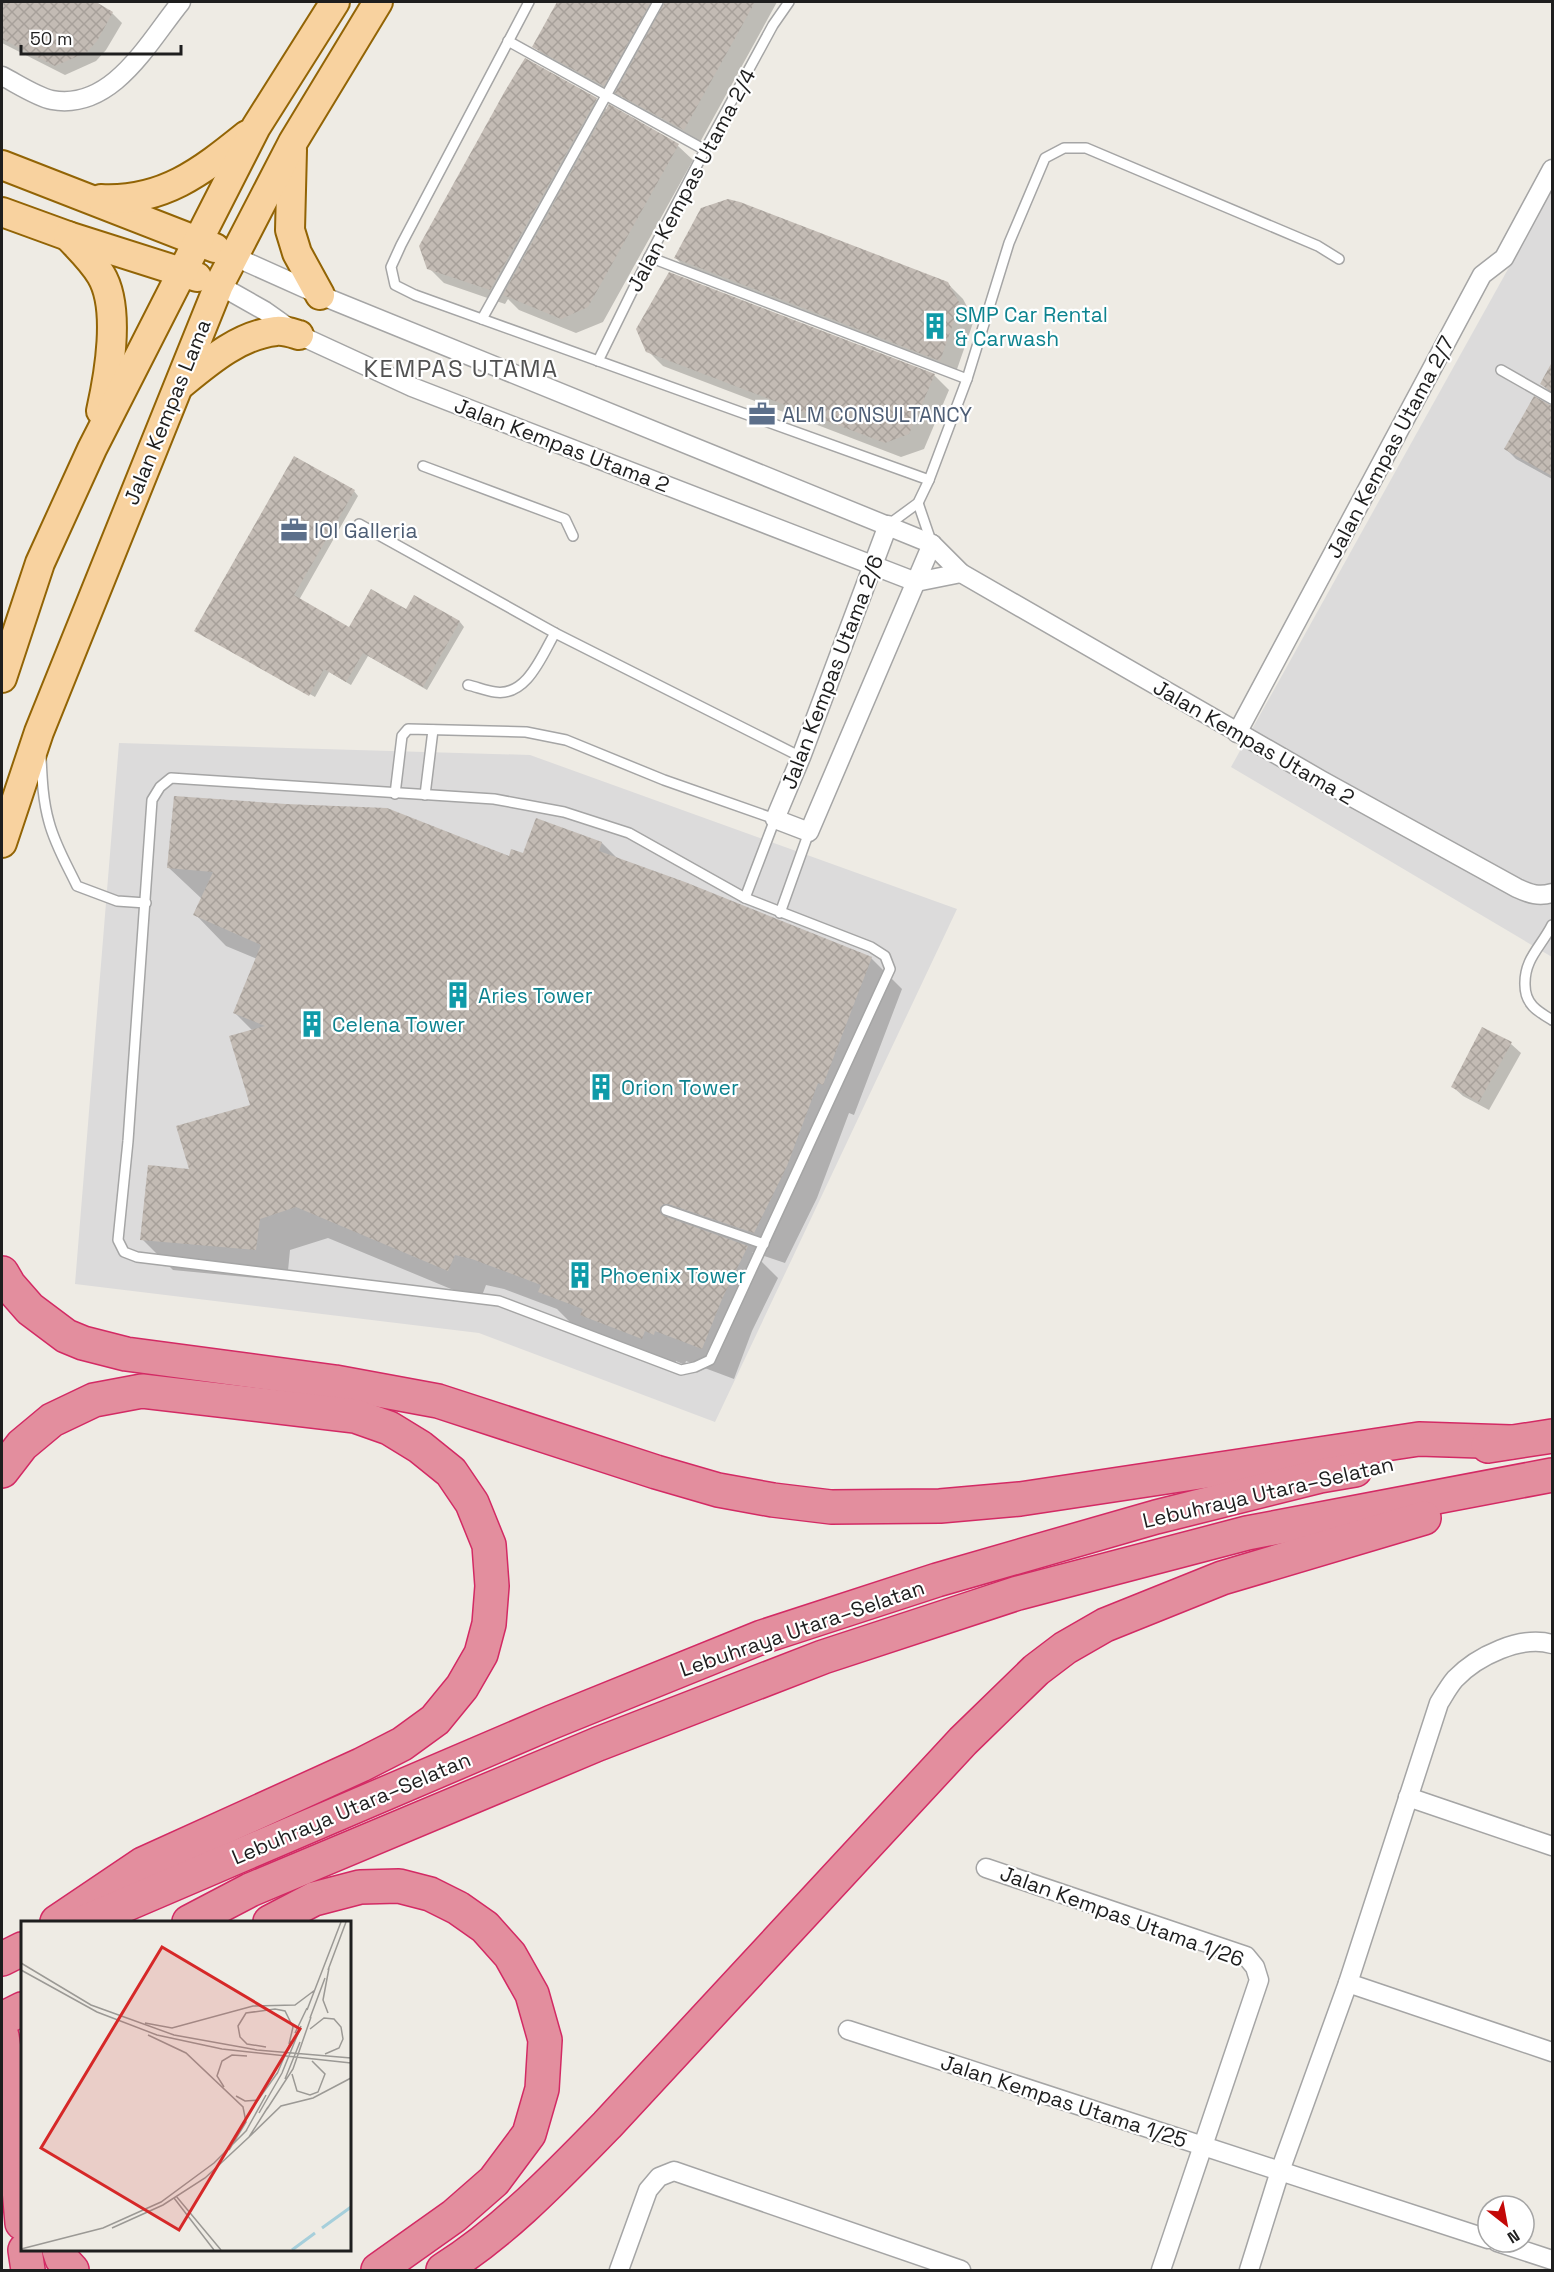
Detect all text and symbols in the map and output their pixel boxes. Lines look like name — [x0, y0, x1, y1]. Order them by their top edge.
scale bar — [21, 18, 182, 56]
text: 50 m — [30, 27, 72, 50]
street label: Jalan Kempas Utama 2/4 — [621, 64, 761, 296]
place label: SMP Car Rental & Carwash — [955, 301, 1108, 352]
building icon: SMP Car Rental & Carwash — [920, 311, 950, 341]
street label: Jalan Kempas Lama — [117, 315, 217, 509]
street label: Jalan Kempas Utama 2/7 — [1320, 331, 1460, 563]
district label: KEMPAS UTAMA — [363, 353, 559, 384]
street label: Jalan Kempas Utama 2 — [451, 392, 673, 498]
office icon: ALM CONSULTANCY — [747, 399, 777, 429]
place label: ALM CONSULTANCY — [782, 401, 972, 428]
office icon: IOI Galleria — [279, 515, 309, 545]
place label: IOI Galleria — [314, 517, 418, 544]
street label: Jalan Kempas Utama 2/6 — [775, 551, 889, 793]
street label: Jalan Kempas Utama 2 — [1148, 673, 1360, 811]
building icon: Aries Tower — [443, 980, 473, 1010]
place label: Aries Tower — [478, 982, 593, 1009]
building icon: Celena Tower — [297, 1009, 327, 1039]
place label: Celena Tower — [332, 1011, 465, 1038]
building icon: Orion Tower — [586, 1072, 616, 1102]
place label: Orion Tower — [621, 1074, 739, 1101]
building icon: Phoenix Tower — [565, 1260, 595, 1290]
place label: Phoenix Tower — [600, 1262, 746, 1289]
street label: Lebuhraya Utara–Selatan — [1140, 1450, 1396, 1534]
street label: Lebuhraya Utara–Selatan — [676, 1573, 928, 1683]
street label: Lebuhraya Utara–Selatan — [227, 1745, 475, 1871]
street label: Jalan Kempas Utama 1/26 — [996, 1859, 1248, 1973]
inset map — [21, 1921, 351, 2251]
street label: Jalan Kempas Utama 1/25 — [937, 2048, 1191, 2154]
north arrow — [1476, 2194, 1536, 2254]
text: N — [1503, 2225, 1523, 2248]

